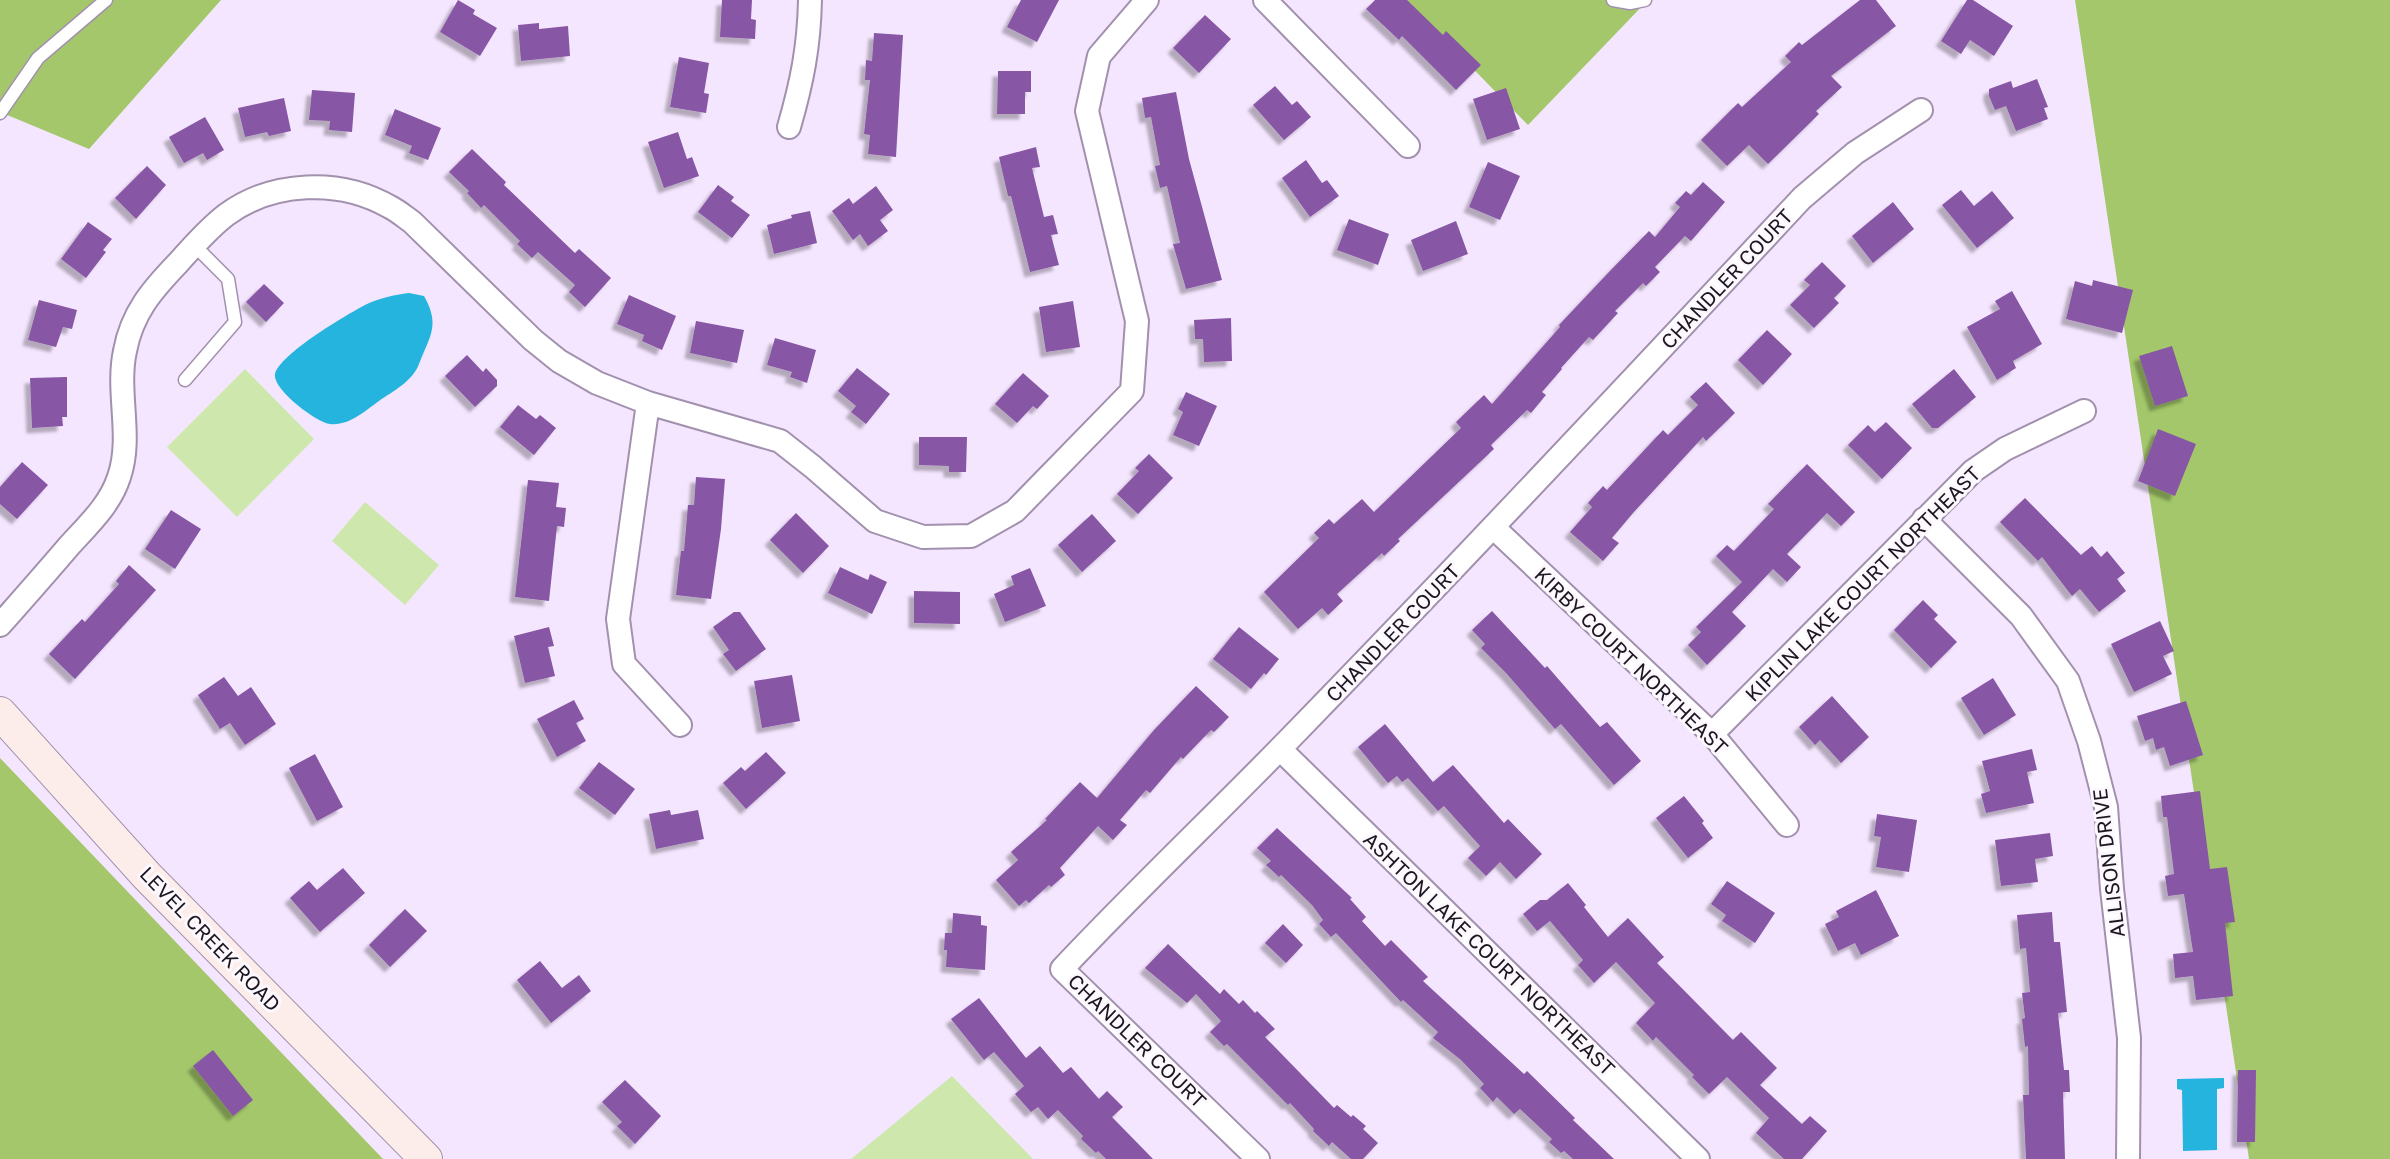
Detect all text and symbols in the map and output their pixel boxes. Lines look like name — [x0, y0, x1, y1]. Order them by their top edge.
street label: CHANDLER COURT — [1655, 203, 1797, 353]
street label: KIPLIN LAKE COURT NORTHEAST — [1740, 461, 1985, 706]
street label: CHANDLER COURT — [1320, 558, 1464, 706]
street label: KIRBY COURT NORTHEAST — [1530, 562, 1733, 759]
street label: ALLISON DRIVE — [2087, 787, 2129, 939]
street label: ASHTON LAKE COURT NORTHEAST — [1359, 827, 1620, 1080]
street label: LEVEL CREEK ROAD — [136, 861, 286, 1016]
street label: CHANDLER COURT — [1064, 968, 1212, 1112]

